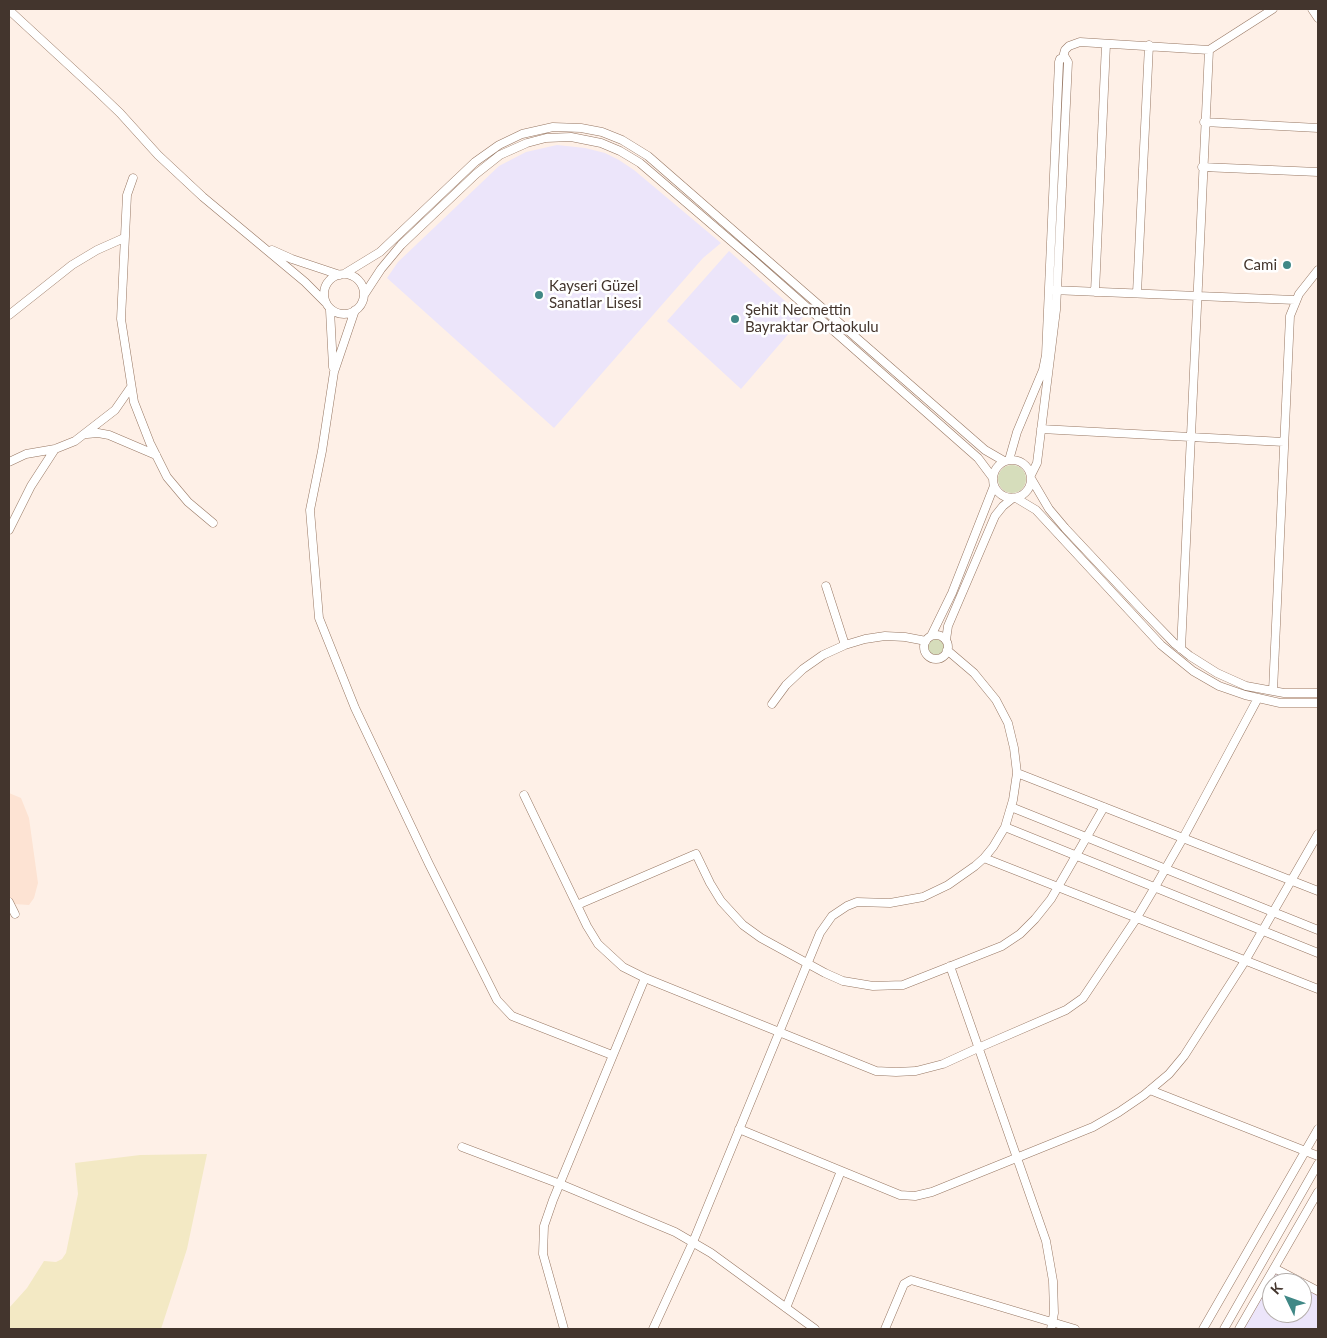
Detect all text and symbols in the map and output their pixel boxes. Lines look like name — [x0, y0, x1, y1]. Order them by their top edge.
place label: Cami — [1244, 256, 1277, 274]
marker: Cami — [1281, 259, 1293, 271]
place label: Kayseri Güzel Sanatlar Lisesi — [549, 277, 642, 312]
marker: Kayseri Güzel Sanatlar Lisesi — [533, 289, 545, 301]
place label: Şehit Necmettin Bayraktar Ortaokulu — [745, 301, 879, 336]
marker: Şehit Necmettin Bayraktar Ortaokulu — [729, 313, 741, 325]
north arrow — [1262, 1273, 1312, 1323]
text: K — [1267, 1279, 1286, 1298]

